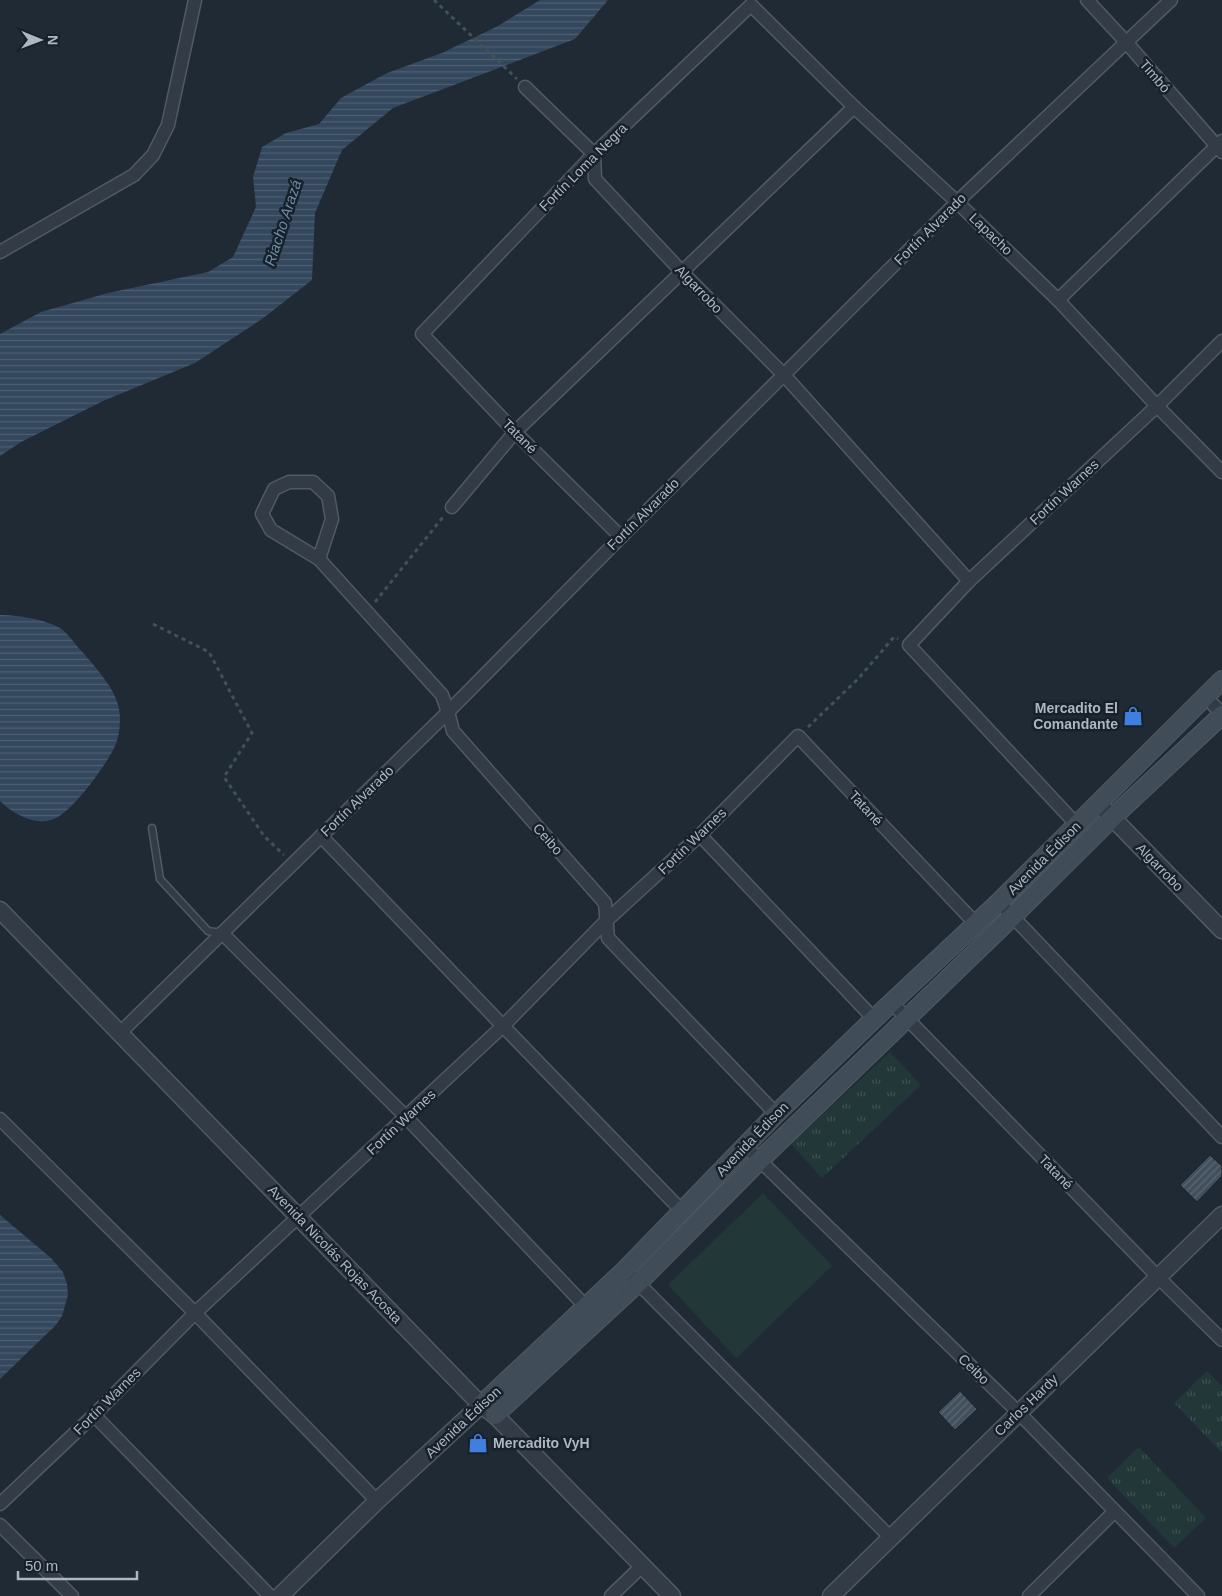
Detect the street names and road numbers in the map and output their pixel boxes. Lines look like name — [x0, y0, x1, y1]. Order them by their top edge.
street label: Timbó — [1136, 56, 1174, 96]
street label: Fortín Loma Negra — [536, 120, 630, 214]
street label: Fortín Alvarado — [891, 190, 969, 268]
street label: Lapacho — [966, 210, 1016, 259]
street label: Algarrobo — [672, 262, 726, 317]
street label: Tatané — [499, 415, 541, 457]
street label: Fortín Warnes — [1026, 456, 1102, 528]
street label: Fortín Alvarado — [604, 475, 682, 553]
street label: Fortín Alvarado — [317, 762, 397, 840]
street label: Tatané — [846, 787, 886, 829]
street label: Fortín Warnes — [655, 805, 729, 877]
street label: Avenida Édison — [1004, 818, 1084, 898]
street label: Ceibo — [530, 820, 566, 858]
street label: Algarrobo — [1133, 840, 1187, 895]
street label: Fortín Warnes — [363, 1086, 439, 1158]
street label: Avenida Édison — [713, 1099, 791, 1179]
street label: Tatané — [1036, 1151, 1076, 1193]
street label: Avenida Nicolás Rojas Acosta — [265, 1182, 405, 1327]
street label: Ceibo — [955, 1351, 993, 1388]
street label: Fortín Warnes — [70, 1364, 144, 1438]
street label: Carlos Hardy — [991, 1371, 1061, 1439]
street label: Avenida Édison — [422, 1383, 504, 1461]

